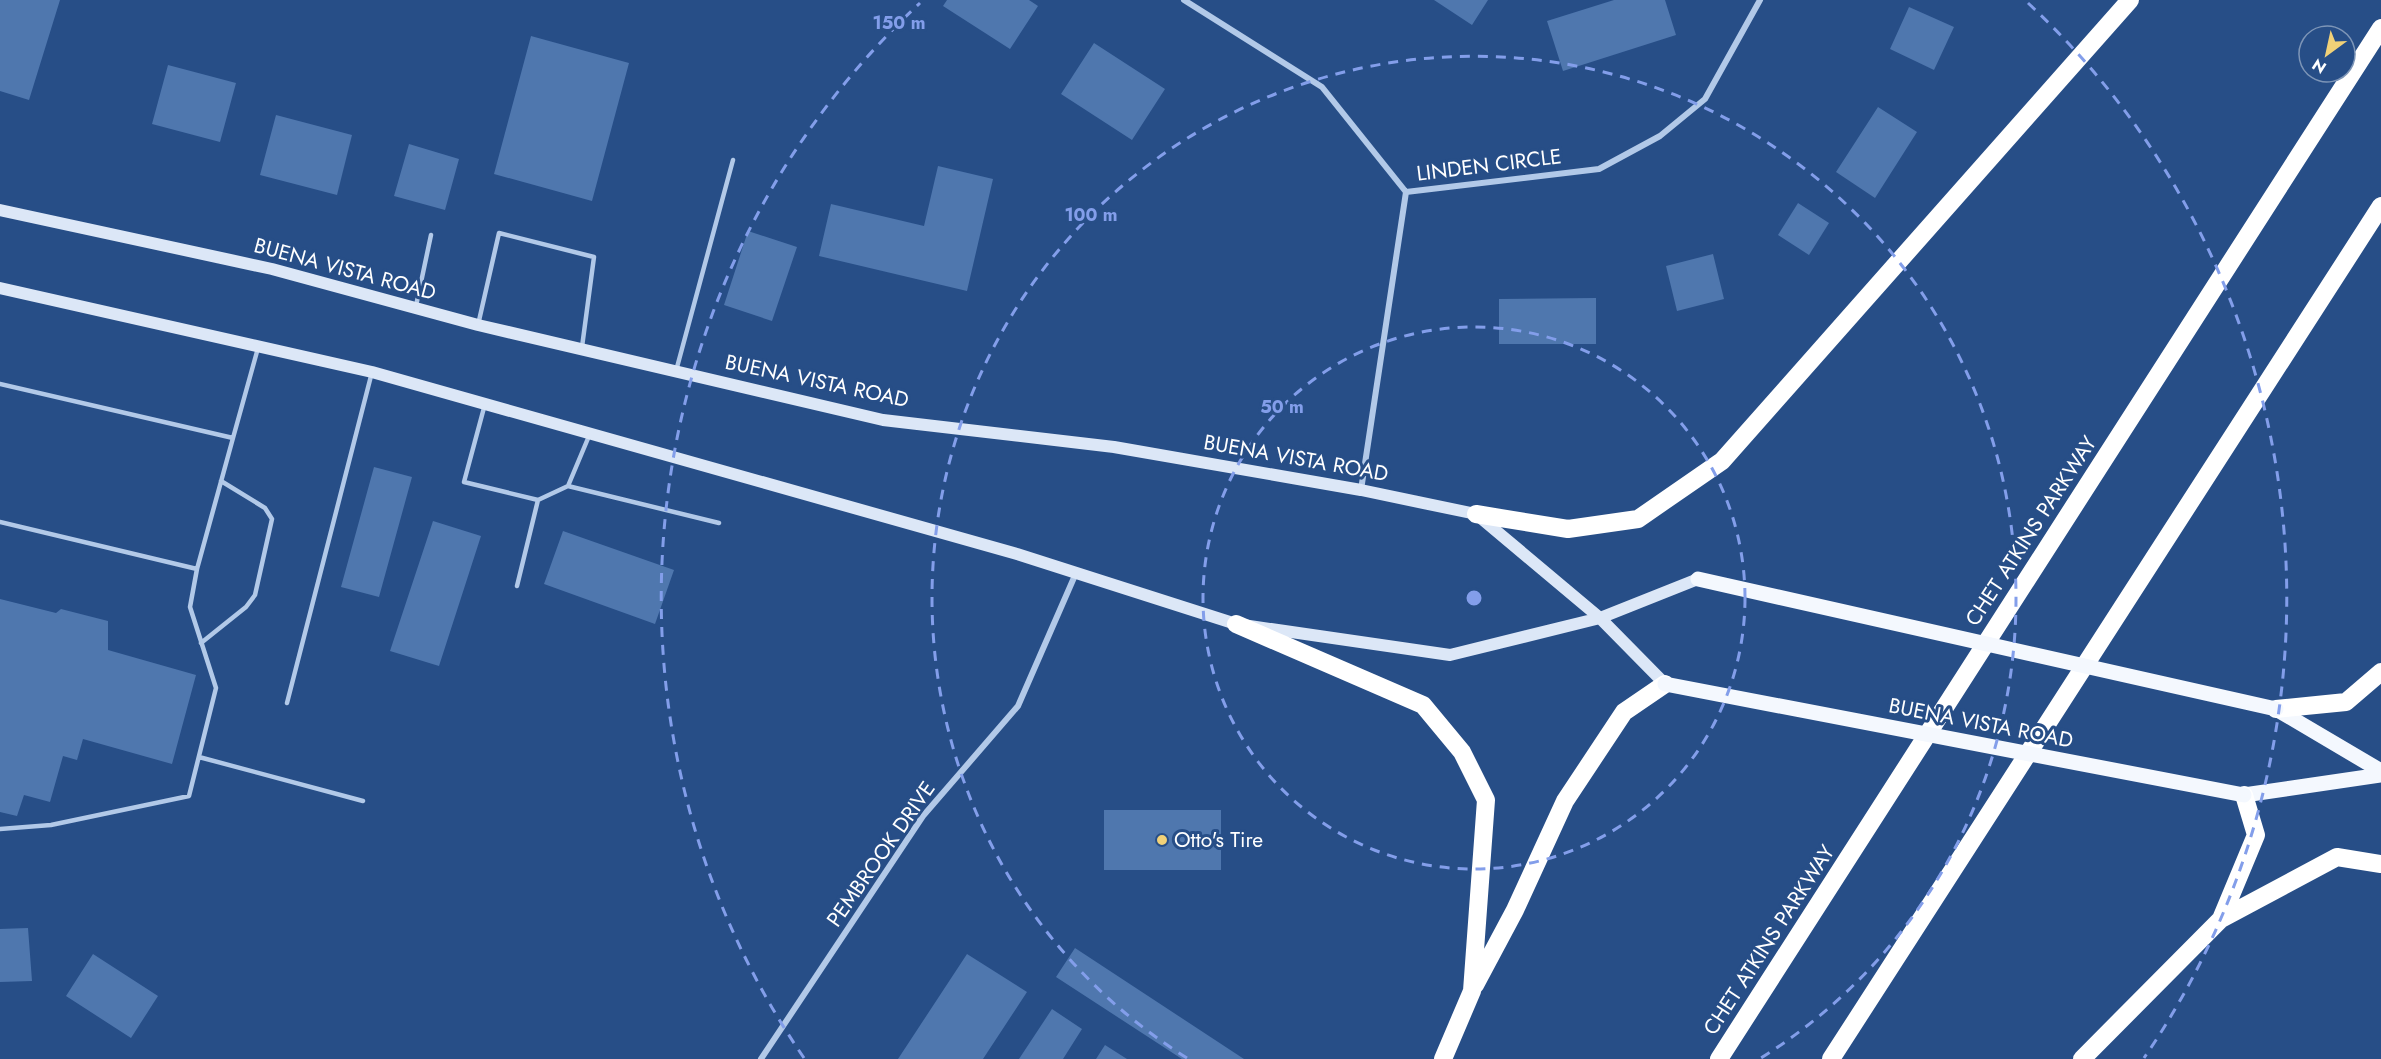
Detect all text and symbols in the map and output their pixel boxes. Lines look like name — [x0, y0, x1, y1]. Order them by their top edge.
text: 150 m — [873, 10, 925, 36]
north arrow — [2297, 24, 2357, 84]
text: N — [2308, 53, 2331, 79]
street label: LINDEN CIRCLE — [1415, 141, 1563, 189]
text: 100 m — [1064, 202, 1118, 228]
street label: BUENA VISTA ROAD — [251, 230, 439, 308]
street label: BUENA VISTA ROAD — [722, 347, 912, 415]
text: 50 m — [1260, 394, 1304, 420]
street label: BUENA VISTA ROAD — [1201, 427, 1391, 489]
street label: CHET ATKINS PARKWAY — [1958, 430, 2104, 632]
centre of rings — [1464, 588, 1484, 608]
street label: BUENA VISTA ROAD — [1886, 690, 2076, 756]
street label: PEMBROOK DRIVE — [820, 775, 942, 933]
place label: Otto's Tire — [1174, 825, 1263, 855]
marker: Otto's Tire — [1155, 833, 1169, 847]
street label: CHET ATKINS PARKWAY — [1696, 839, 1842, 1041]

